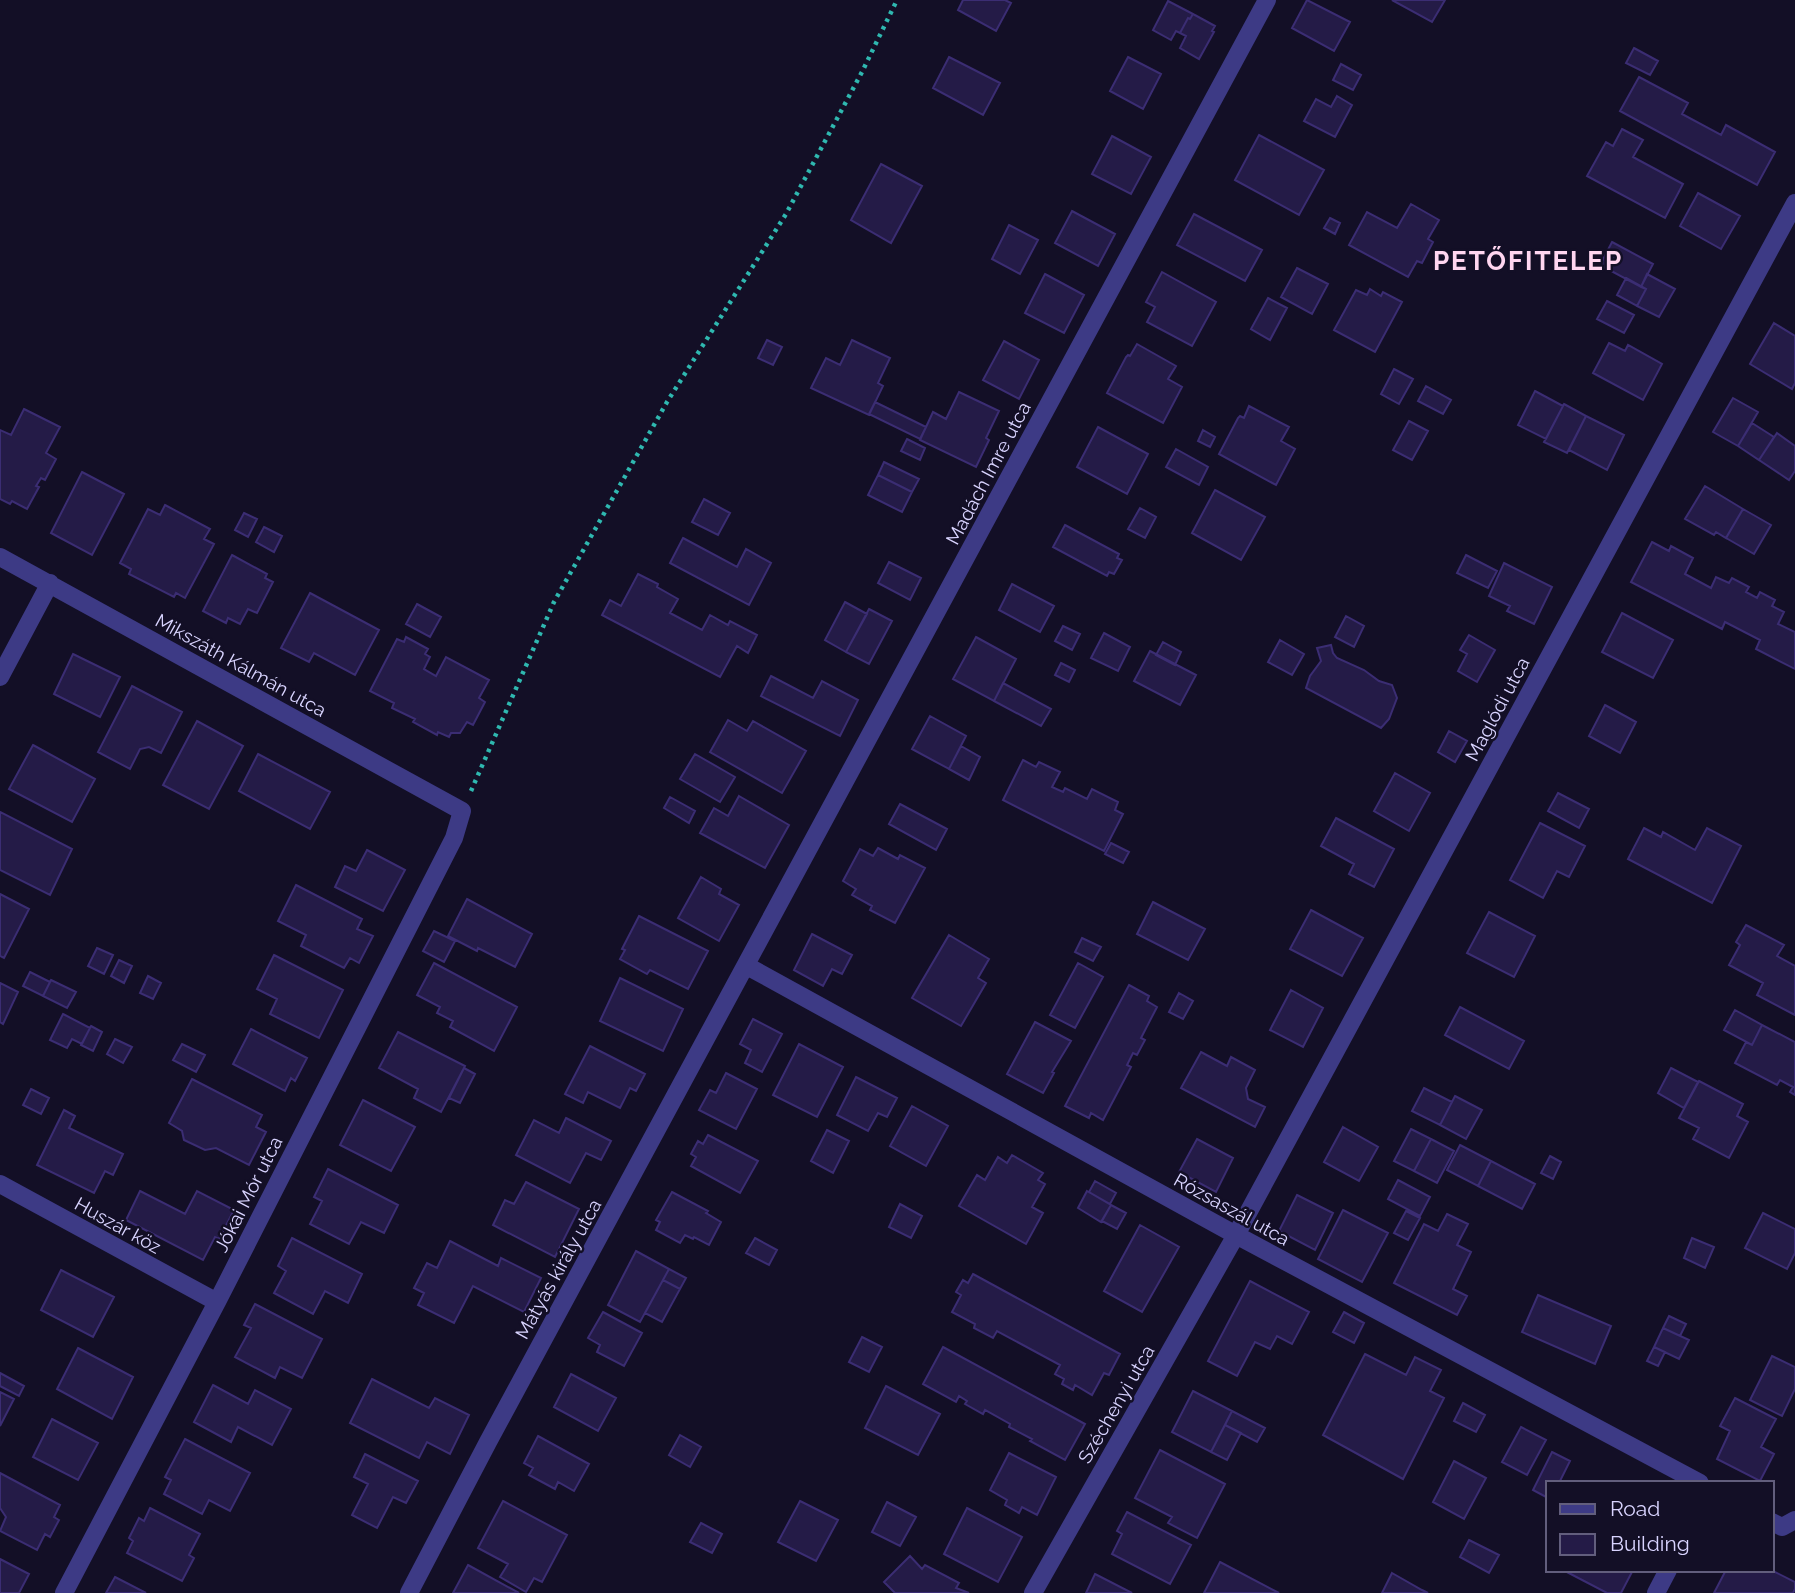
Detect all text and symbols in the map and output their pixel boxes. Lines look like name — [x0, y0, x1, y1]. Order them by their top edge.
district label: PETŐFITELEP — [1433, 246, 1623, 276]
street label: Madách Imre utca — [941, 398, 1035, 548]
street label: Mikszáth Kálmán utca — [152, 609, 330, 721]
street label: Maglódi utca — [1460, 653, 1534, 765]
street label: Jókai Mór utca — [209, 1133, 287, 1255]
street label: Rózsaszál utca — [1170, 1168, 1294, 1250]
street label: Huszár köz — [71, 1192, 165, 1258]
street label: Mátyás király utca — [510, 1195, 606, 1343]
street label: Széchenyi utca — [1073, 1341, 1159, 1467]
legend — [1546, 1481, 1774, 1572]
text: Road — [1610, 1496, 1660, 1521]
text: Building — [1610, 1531, 1690, 1556]

